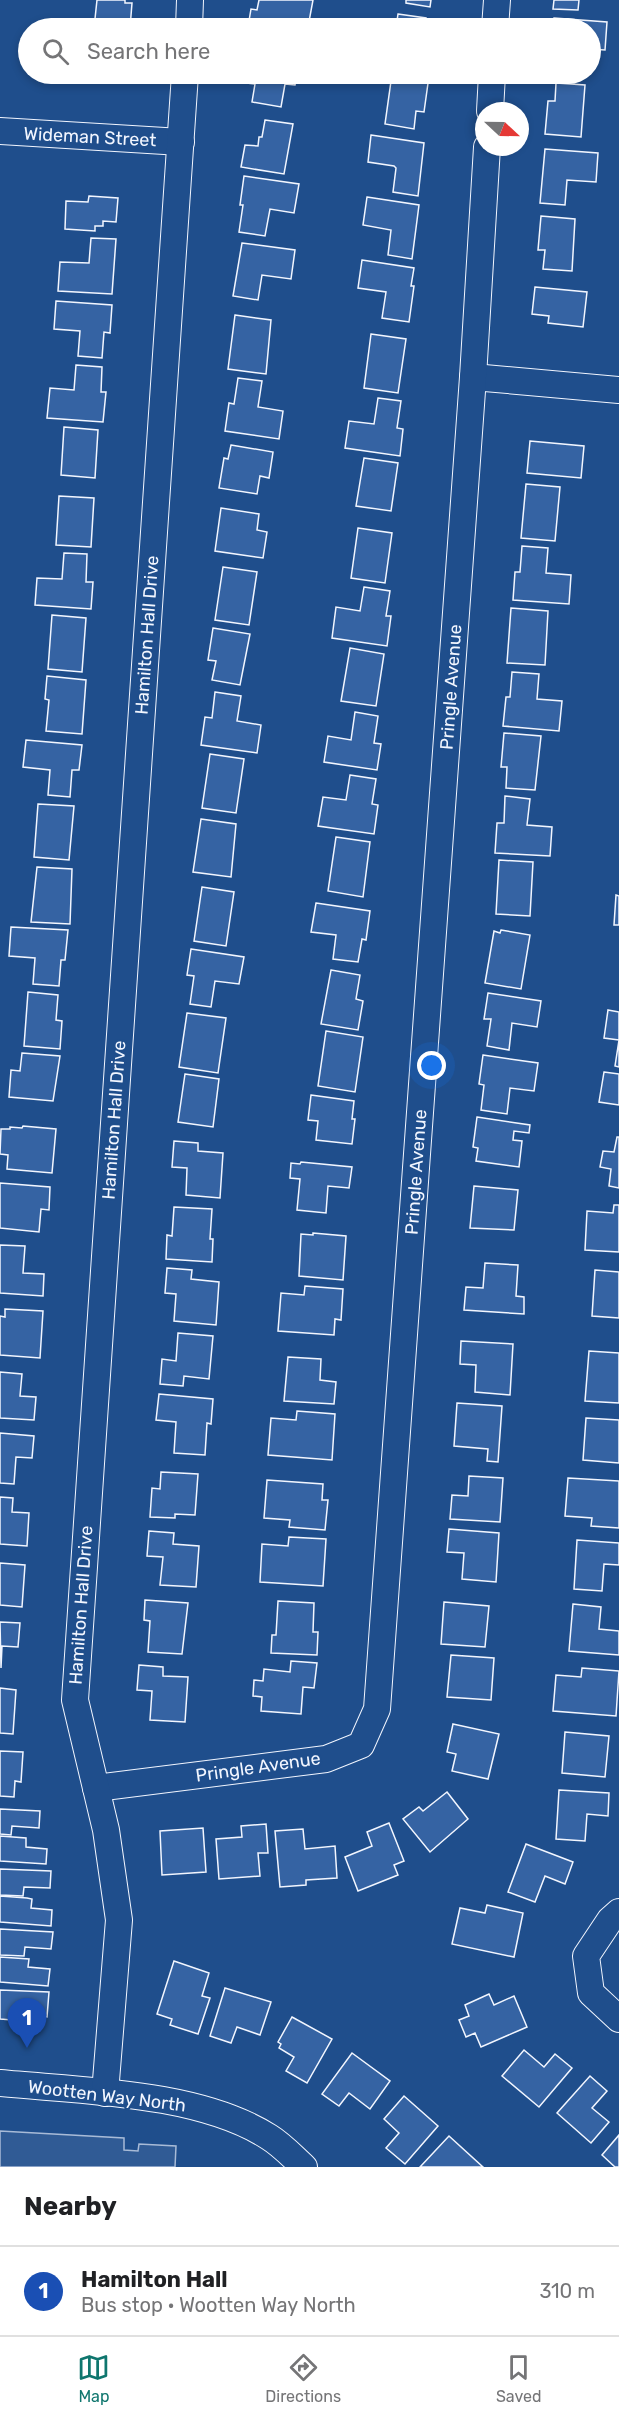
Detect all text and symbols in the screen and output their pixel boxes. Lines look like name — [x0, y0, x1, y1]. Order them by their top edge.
search box — [18, 18, 601, 84]
icon: search — [39, 35, 72, 68]
text: Search here — [87, 38, 210, 65]
north arrow — [475, 102, 529, 156]
street label: Wideman Street — [23, 123, 157, 151]
street label: Hamilton Hall Drive — [130, 555, 164, 715]
street label: Pringle Avenue — [436, 623, 466, 751]
street label: Hamilton Hall Drive — [97, 1040, 131, 1200]
your location — [417, 1051, 446, 1080]
street label: Pringle Avenue — [401, 1108, 431, 1236]
street label: Hamilton Hall Drive — [64, 1525, 98, 1685]
street label: Pringle Avenue — [194, 1747, 322, 1787]
pin: 1 — [8, 1998, 46, 2048]
street label: Wootten Way North — [27, 2075, 187, 2117]
text: Nearby — [24, 2191, 117, 2222]
text: Hamilton Hall — [81, 2266, 228, 2293]
text: 1 — [39, 2279, 48, 2303]
text: 310 m — [539, 2279, 595, 2303]
text: Bus stop · Wootten Way North — [81, 2293, 356, 2317]
tab: Map — [77, 2351, 110, 2406]
tab: Directions — [265, 2351, 341, 2406]
tab: Saved — [496, 2351, 542, 2406]

